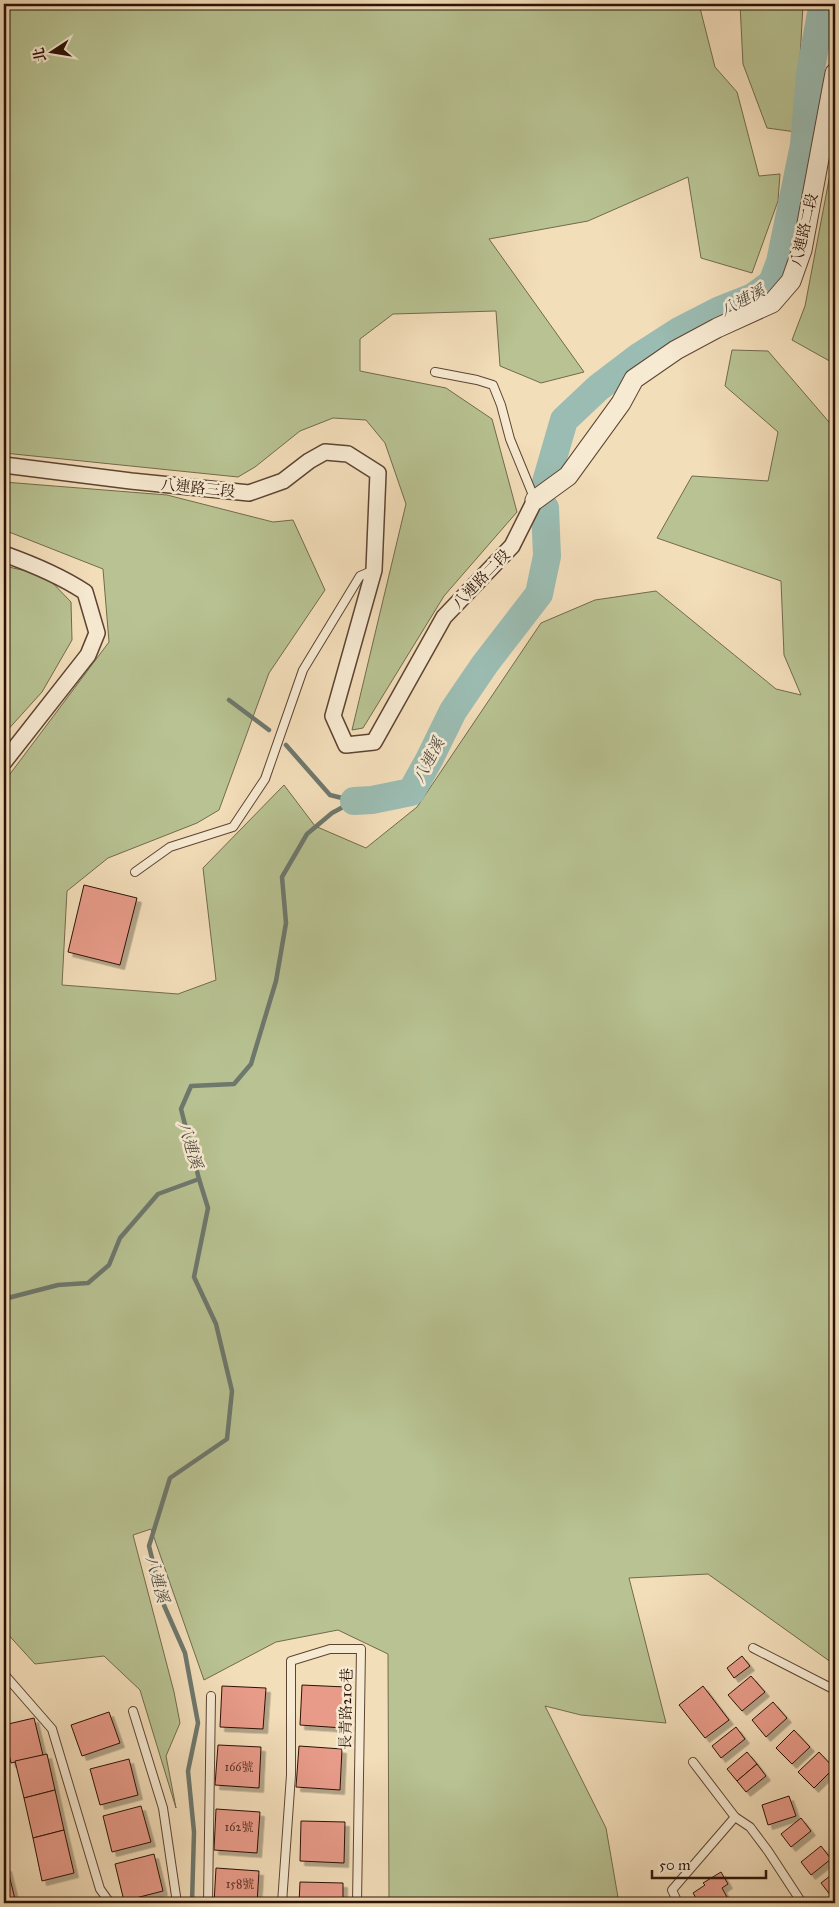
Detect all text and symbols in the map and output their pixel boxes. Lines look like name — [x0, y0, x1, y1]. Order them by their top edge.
north arrow — [28, 28, 78, 78]
text: 北 — [30, 46, 50, 63]
street label: 八連路二段 — [787, 191, 821, 269]
water label: 八連溪 — [717, 280, 770, 320]
street label: 八連路三段 — [160, 475, 236, 501]
street label: 八連路二段 — [448, 546, 514, 612]
water label: 八連溪 — [409, 733, 449, 786]
water label: 八連溪 — [175, 1119, 207, 1173]
water label: 八連溪 — [142, 1553, 173, 1607]
street label: 長青路210巷 — [336, 1668, 356, 1750]
house number: 166號 — [224, 1760, 254, 1774]
house number: 162號 — [225, 1820, 253, 1834]
scale bar — [652, 1847, 765, 1879]
text: 50 m — [659, 1856, 691, 1874]
house number: 158號 — [226, 1877, 254, 1891]

